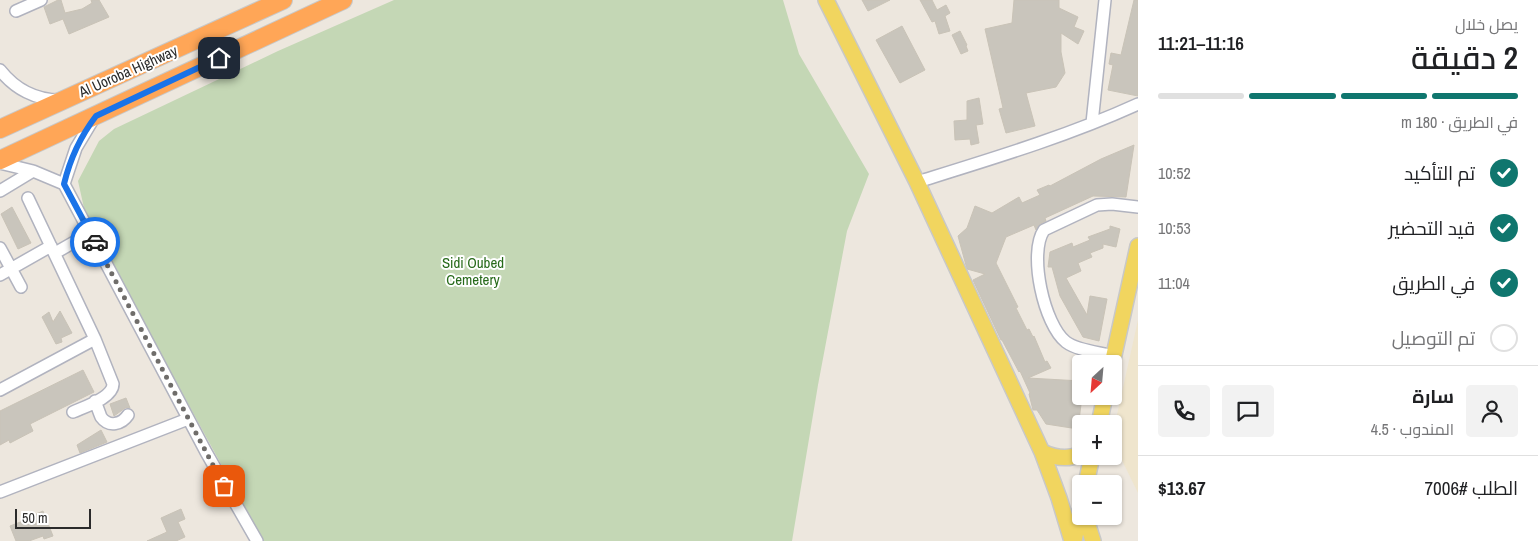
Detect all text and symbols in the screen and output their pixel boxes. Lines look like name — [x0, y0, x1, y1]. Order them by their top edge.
text: يصل خلال — [1455, 13, 1518, 35]
text: 11:16–11:21 — [1158, 30, 1244, 56]
text: 2 دقيقة — [1411, 36, 1518, 79]
pin — [198, 37, 240, 79]
street label: Al Uoroba Highway — [74, 40, 181, 103]
icon: home — [205, 44, 233, 72]
text: في الطريق · 180 m — [1401, 111, 1518, 133]
icon: check — [1490, 159, 1518, 187]
text: تم التأكيد — [1404, 160, 1475, 186]
text: 10:52 — [1158, 162, 1191, 184]
icon: check — [1490, 214, 1518, 242]
text: قيد التحضير — [1389, 215, 1475, 241]
courier — [70, 217, 120, 267]
text: 10:53 — [1158, 217, 1191, 239]
icon: car — [81, 228, 109, 256]
park label: Sidi Oubed Cemetery — [442, 252, 504, 290]
icon: check — [1490, 269, 1518, 297]
text: في الطريق — [1392, 270, 1475, 296]
text: 11:04 — [1158, 272, 1190, 294]
text: تم التوصيل — [1392, 325, 1475, 351]
north arrow — [1072, 355, 1122, 405]
map controls — [1072, 355, 1122, 525]
text: سارة — [1412, 383, 1454, 409]
button: phone — [1158, 385, 1210, 437]
button: chat — [1222, 385, 1274, 437]
button: person — [1466, 385, 1518, 437]
button: + — [1072, 415, 1122, 465]
text: المندوب · 4.5 — [1371, 418, 1454, 440]
pin — [203, 465, 245, 507]
icon: bag — [210, 472, 238, 500]
button: − — [1072, 475, 1122, 525]
text: $13.67 — [1158, 475, 1206, 501]
text: الطلب #7006 — [1424, 475, 1518, 501]
scale bar — [15, 506, 91, 529]
text: 50 m — [22, 509, 48, 527]

